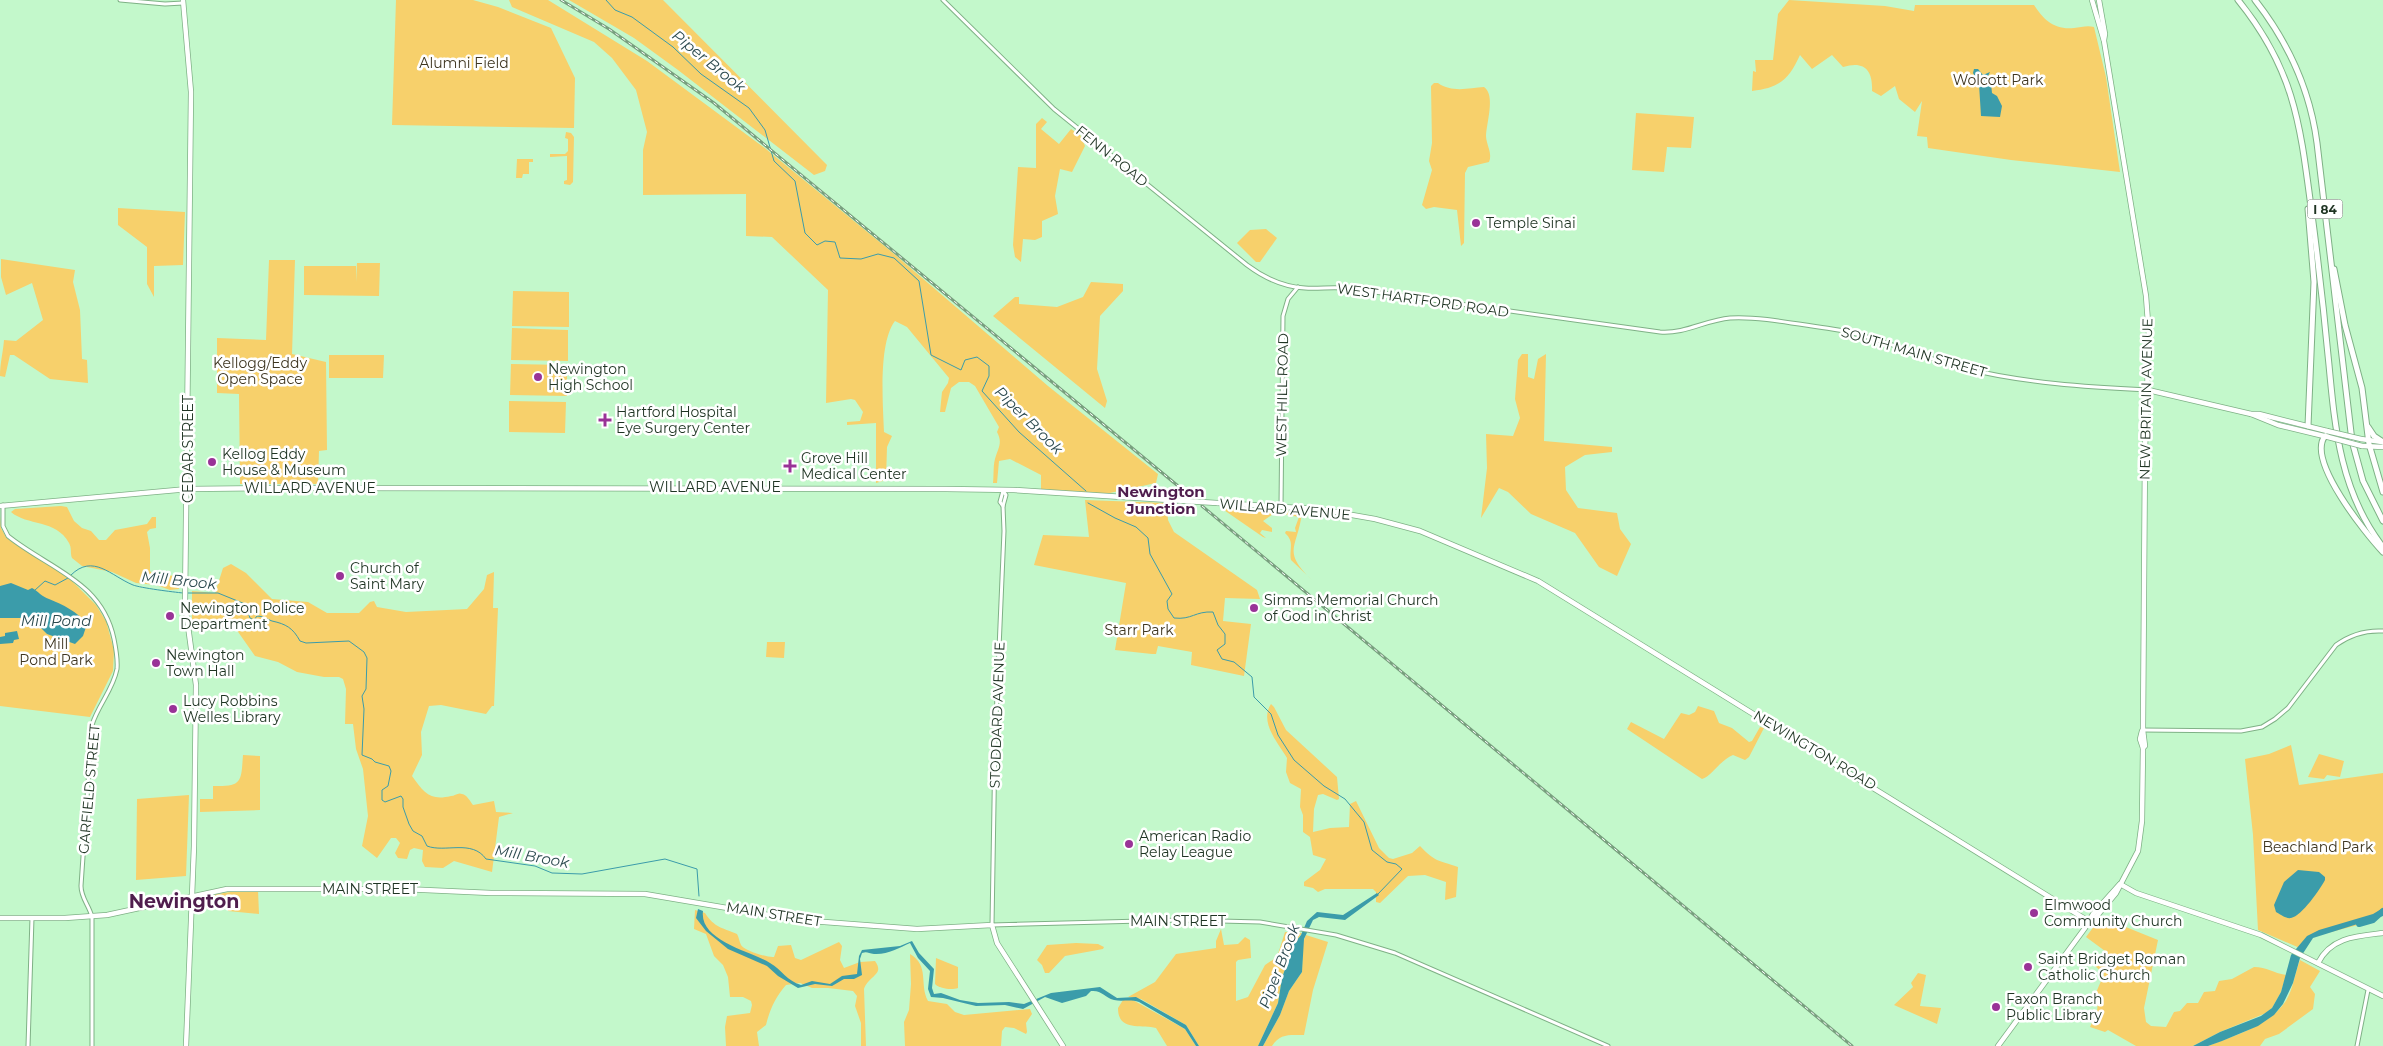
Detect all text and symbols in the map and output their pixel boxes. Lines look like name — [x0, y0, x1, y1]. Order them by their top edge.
water label: Piper Brook — [668, 26, 750, 97]
park label: Alumni Field — [419, 54, 509, 72]
park label: Wolcott Park — [1953, 71, 2044, 89]
street label: FENN ROAD — [1072, 121, 1152, 191]
road number: I 84 — [2308, 200, 2342, 218]
place label: Temple Sinai — [1486, 214, 1576, 232]
marker: Temple Sinai — [1470, 217, 1482, 229]
street label: WEST HARTFORD ROAD — [1336, 279, 1510, 321]
street label: NEW BRITAIN AVENUE — [2136, 318, 2156, 480]
street label: SOUTH MAIN STREET — [1839, 323, 1989, 381]
street label: WEST HILL ROAD — [1272, 333, 1292, 457]
park label: Kellogg/Eddy Open Space — [213, 354, 307, 388]
place label: Newington High School — [548, 360, 633, 394]
marker: Newington High School — [532, 371, 544, 383]
water label: Piper Brook — [991, 382, 1068, 459]
street label: CEDAR STREET — [179, 395, 197, 503]
place label: Hartford Hospital Eye Surgery Center — [616, 403, 751, 437]
marker: Hartford Hospital Eye Surgery Center — [598, 413, 612, 427]
place label: Kellog Eddy House & Museum — [222, 445, 346, 479]
place label: Grove Hill Medical Center — [801, 449, 907, 483]
marker: Kellog Eddy House & Museum — [206, 456, 218, 468]
marker: Grove Hill Medical Center — [783, 459, 797, 473]
street label: WILLARD AVENUE — [649, 478, 781, 496]
street label: WILLARD AVENUE — [244, 479, 376, 497]
district label: Newington Junction — [1117, 482, 1205, 518]
street label: WILLARD AVENUE — [1219, 494, 1351, 524]
place label: Church of Saint Mary — [350, 559, 425, 593]
water label: Mill Brook — [141, 567, 218, 593]
marker: Church of Saint Mary — [334, 570, 346, 582]
place label: Simms Memorial Church of God in Christ — [1264, 591, 1438, 625]
place label: Newington Police Department — [180, 599, 305, 633]
marker: Simms Memorial Church of God in Christ — [1248, 602, 1260, 614]
marker: Newington Police Department — [164, 610, 176, 622]
water label: Mill Pond — [21, 611, 92, 630]
park label: Starr Park — [1104, 621, 1174, 639]
park label: Mill Pond Park — [19, 635, 93, 669]
street label: STODDARD AVENUE — [985, 641, 1009, 789]
place label: Newington Town Hall — [166, 646, 245, 680]
marker: Newington Town Hall — [150, 657, 162, 669]
place label: Lucy Robbins Welles Library — [183, 692, 281, 726]
marker: Lucy Robbins Welles Library — [167, 703, 179, 715]
street label: NEWINGTON ROAD — [1750, 706, 1880, 794]
street label: GARFIELD STREET — [74, 723, 104, 855]
place label: American Radio Relay League — [1139, 827, 1251, 861]
marker: American Radio Relay League — [1123, 838, 1135, 850]
park label: Beachland Park — [2263, 838, 2374, 856]
water label: Mill Brook — [493, 840, 572, 872]
street label: MAIN STREET — [322, 880, 418, 898]
district label: Newington — [129, 890, 239, 913]
place label: Elmwood Community Church — [2044, 896, 2183, 930]
street label: MAIN STREET — [725, 898, 823, 930]
marker: Elmwood Community Church — [2028, 907, 2040, 919]
street label: MAIN STREET — [1130, 912, 1226, 930]
water label: Piper Brook — [1254, 920, 1304, 1011]
place label: Saint Bridget Roman Catholic Church — [2038, 950, 2186, 984]
marker: Saint Bridget Roman Catholic Church — [2022, 961, 2034, 973]
place label: Faxon Branch Public Library — [2006, 990, 2103, 1024]
marker: Faxon Branch Public Library — [1990, 1001, 2002, 1013]

